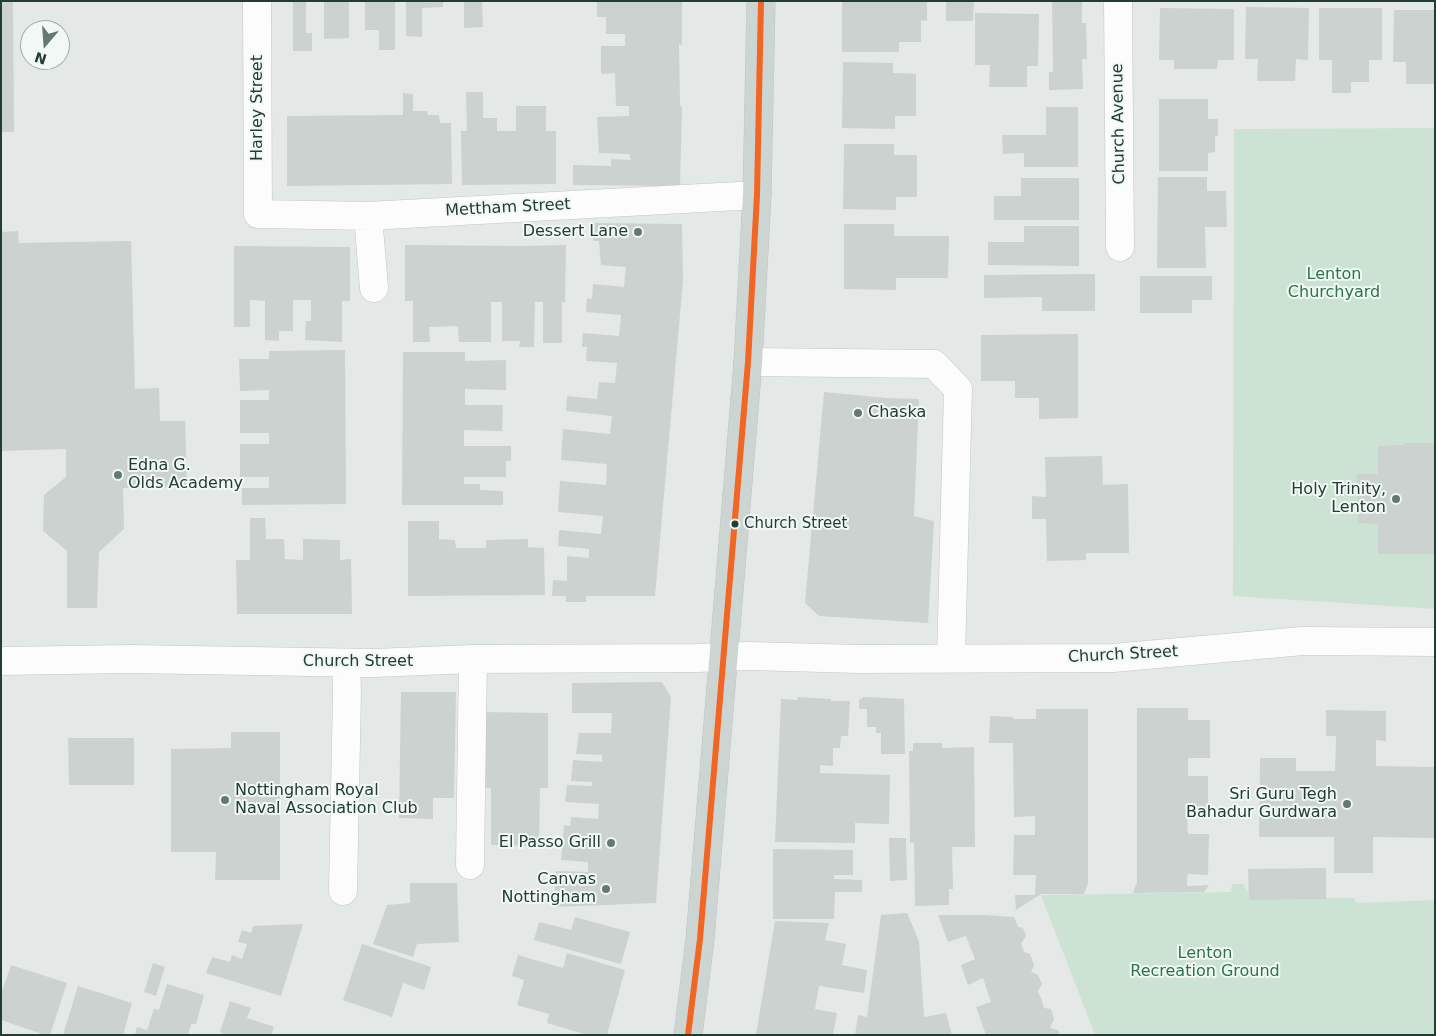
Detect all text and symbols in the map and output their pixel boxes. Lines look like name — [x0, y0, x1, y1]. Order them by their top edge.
north arrow — [20, 20, 70, 70]
text: N — [33, 49, 49, 68]
street label: Harley Street — [248, 55, 268, 161]
street label: Church Avenue — [1108, 63, 1130, 185]
street label: Mettham Street — [445, 195, 571, 221]
place label: Dessert Lane — [523, 222, 628, 242]
marker: Dessert Lane — [632, 226, 644, 238]
park label: Lenton Churchyard — [1288, 265, 1380, 303]
place label: Chaska — [868, 403, 926, 423]
marker: Chaska — [852, 407, 864, 419]
place label: Edna G. Olds Academy — [128, 456, 243, 494]
marker: Edna G. Olds Academy — [112, 469, 124, 481]
place label: Holy Trinity, Lenton — [1291, 480, 1386, 518]
marker: Holy Trinity, Lenton — [1390, 493, 1402, 505]
place label: Church Street — [744, 515, 847, 533]
marker: Church Street — [730, 519, 740, 529]
street label: Church Street — [1067, 643, 1179, 667]
street label: Church Street — [303, 652, 413, 672]
place label: Nottingham Royal Naval Association Club — [235, 781, 418, 819]
place label: Sri Guru Tegh Bahadur Gurdwara — [1186, 785, 1337, 823]
marker: Nottingham Royal Naval Association Club — [219, 794, 231, 806]
marker: Sri Guru Tegh Bahadur Gurdwara — [1341, 798, 1353, 810]
place label: El Passo Grill — [499, 833, 601, 853]
marker: El Passo Grill — [605, 837, 617, 849]
place label: Canvas Nottingham — [501, 870, 596, 908]
marker: Canvas Nottingham — [600, 883, 612, 895]
park label: Lenton Recreation Ground — [1130, 944, 1280, 982]

